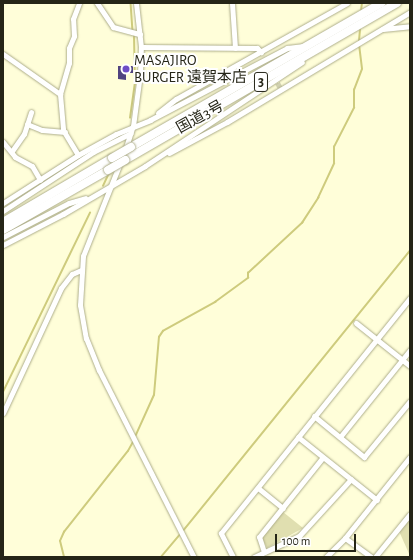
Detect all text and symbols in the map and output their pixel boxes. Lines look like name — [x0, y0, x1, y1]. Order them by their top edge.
place label: MASAJIRO BURGER 遠賀本店 — [134, 51, 247, 86]
marker: MASAJIRO BURGER 遠賀本店 — [121, 64, 131, 74]
road number: 3 — [253, 70, 269, 94]
street label: 国道3号 — [173, 97, 227, 137]
scale bar — [277, 526, 358, 552]
text: 100 m — [282, 535, 310, 547]

